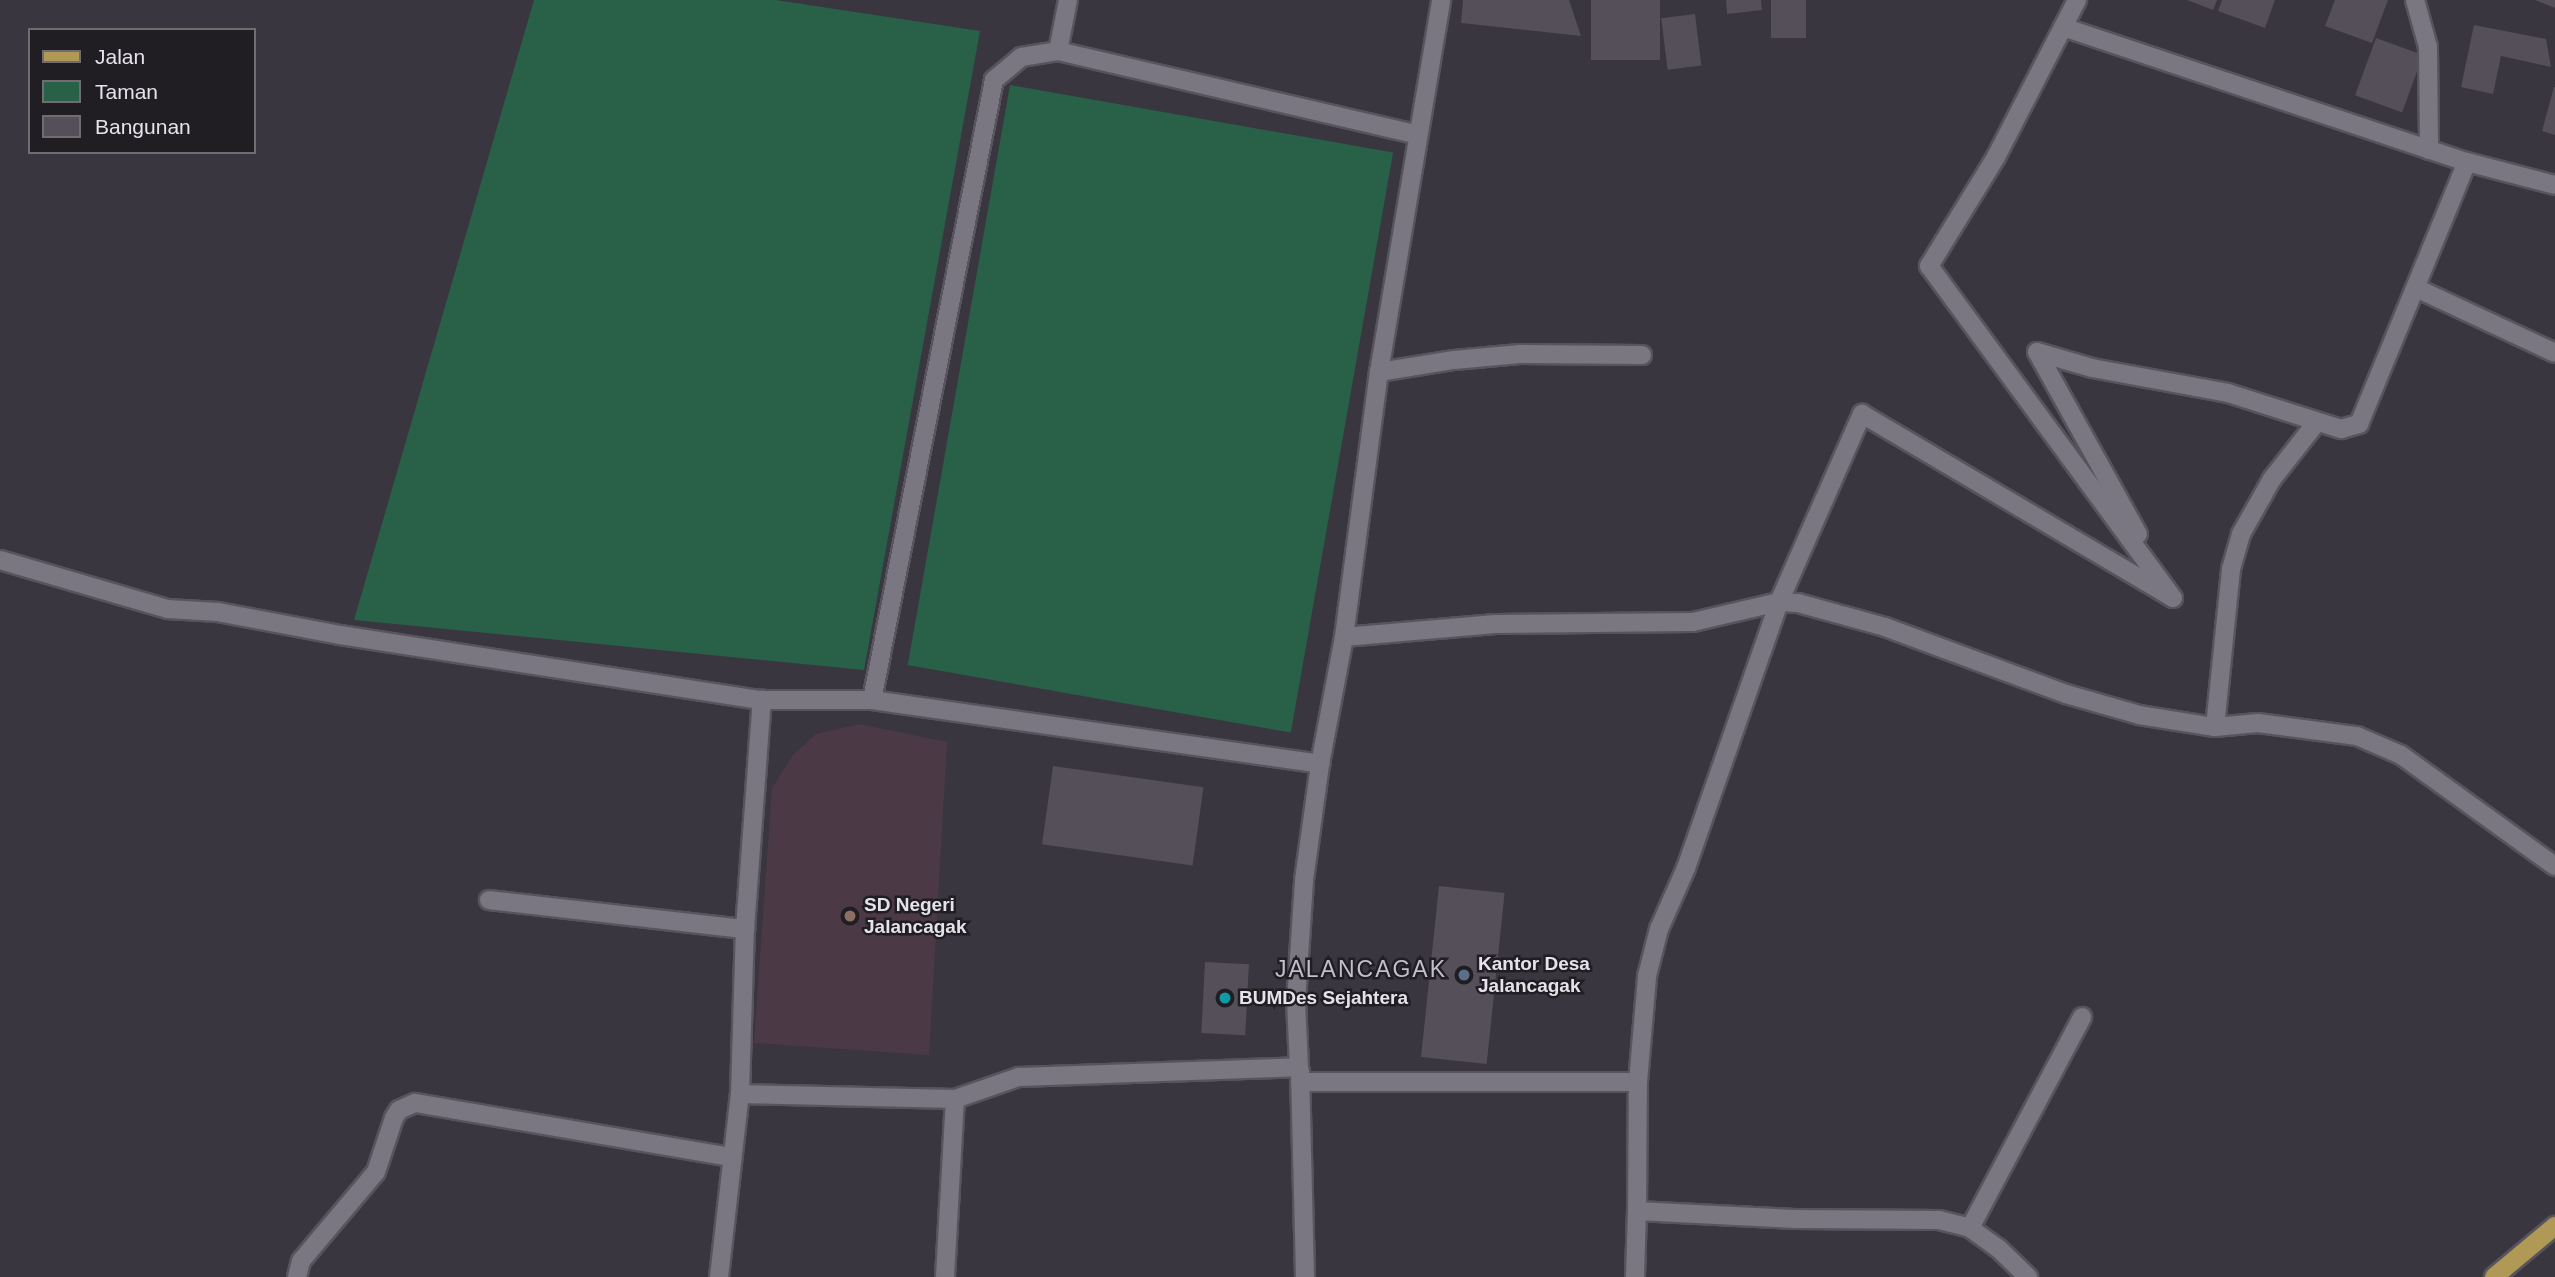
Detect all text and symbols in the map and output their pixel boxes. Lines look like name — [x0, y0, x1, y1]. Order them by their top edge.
legend — [28, 28, 256, 154]
text: Jalan — [95, 45, 145, 68]
text: Taman — [95, 80, 158, 103]
text: Bangunan — [95, 115, 191, 138]
place label: SD Negeri Jalancagak — [864, 894, 966, 938]
marker: SD Negeri Jalancagak — [842, 908, 858, 924]
place label: Kantor Desa Jalancagak — [1478, 953, 1590, 997]
district label: JALANCAGAK — [1276, 955, 1446, 983]
marker: Kantor Desa Jalancagak — [1456, 967, 1472, 983]
place label: BUMDes Sejahtera — [1239, 987, 1408, 1009]
marker: BUMDes Sejahtera — [1217, 990, 1233, 1006]

